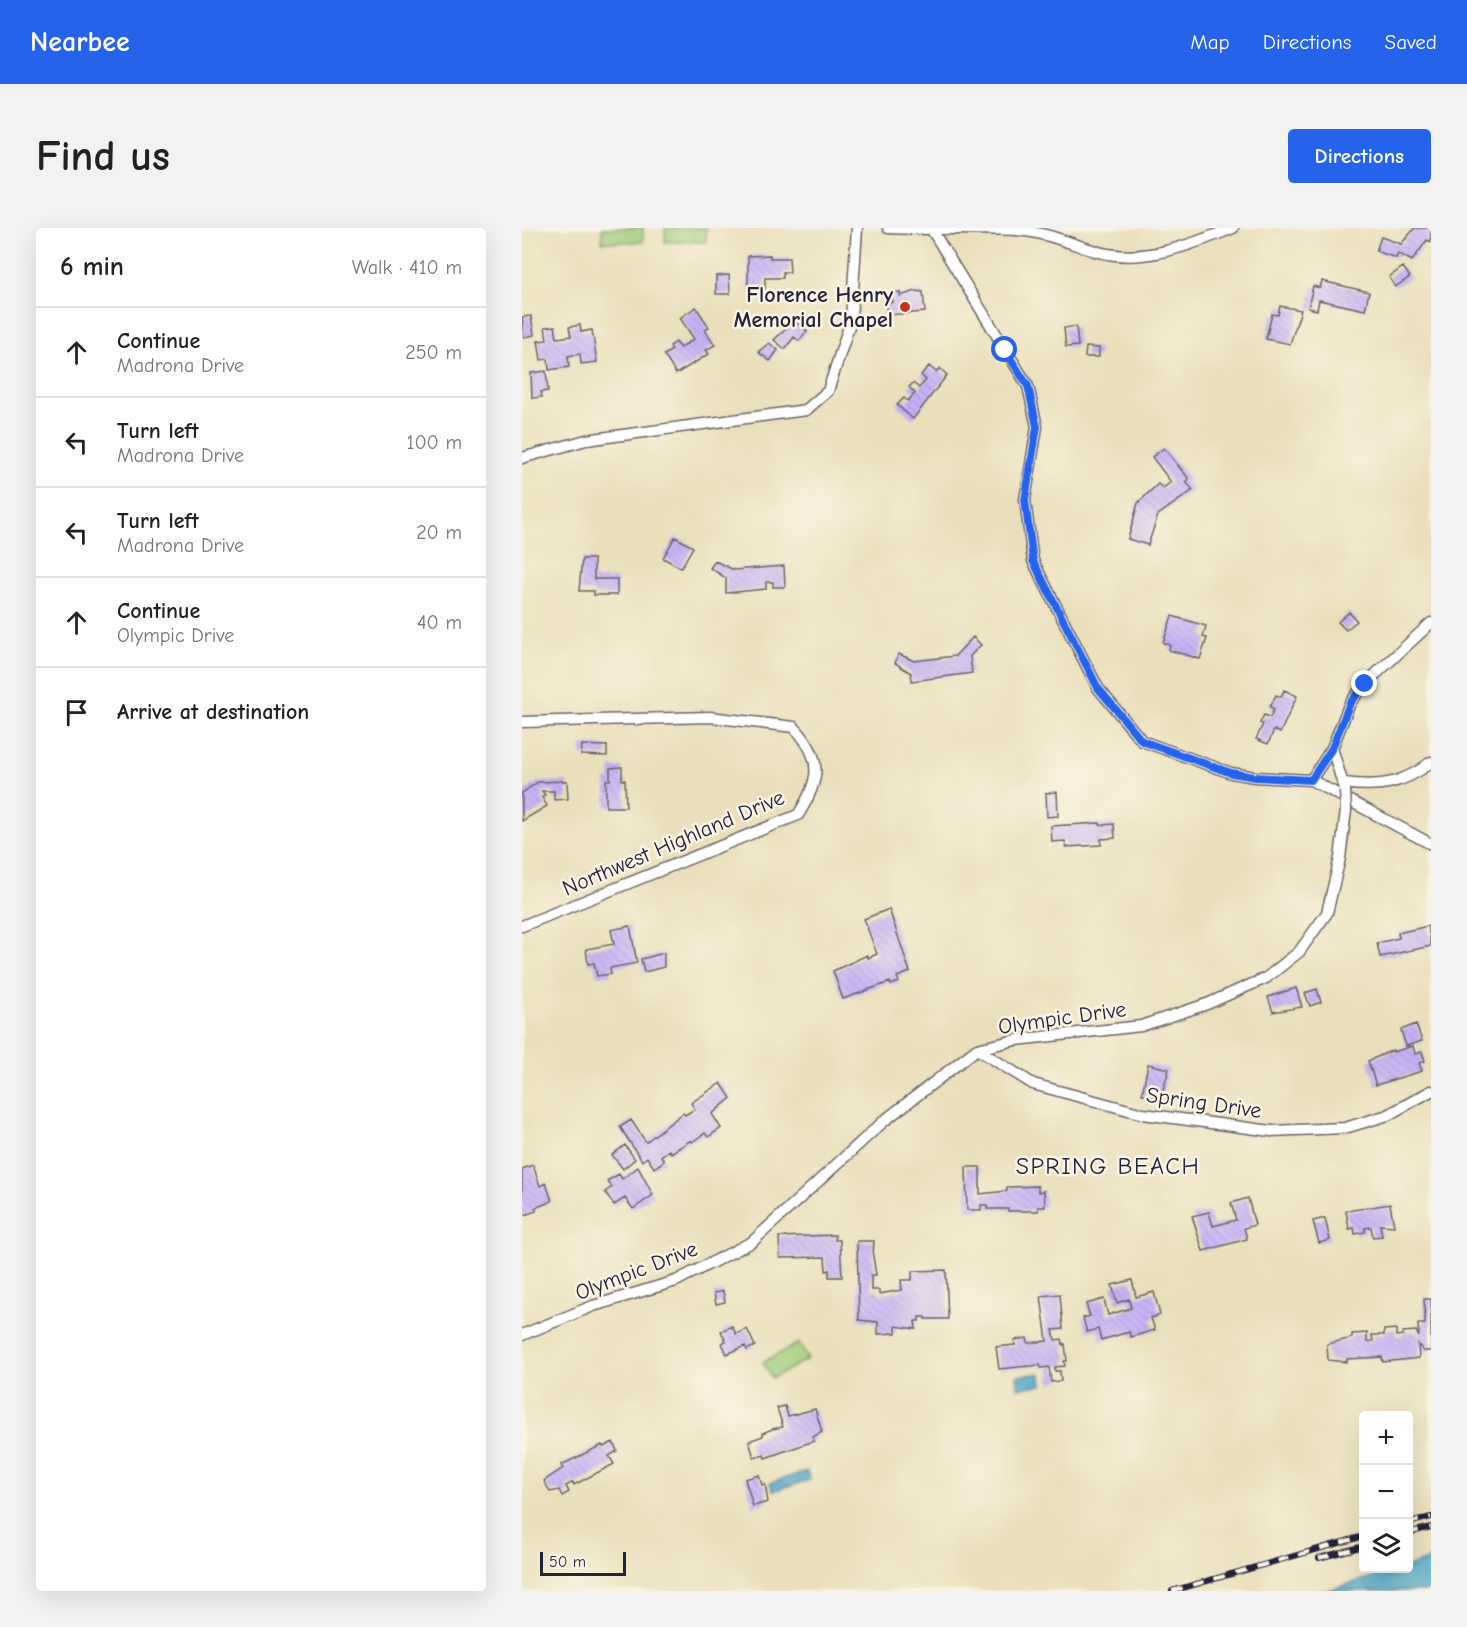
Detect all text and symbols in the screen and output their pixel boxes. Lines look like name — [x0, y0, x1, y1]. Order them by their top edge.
text: Nearbee — [30, 26, 130, 58]
text: Map — [1190, 30, 1230, 54]
text: Directions — [1263, 30, 1352, 54]
text: Saved — [1385, 30, 1437, 54]
button: Directions — [1288, 129, 1431, 183]
text: Find us — [36, 132, 170, 181]
text: 6 min — [60, 252, 124, 282]
text: Walk · 410 m — [352, 256, 462, 279]
place label: Florence Henry Memorial Chapel — [734, 282, 894, 333]
marker: Florence Henry Memorial Chapel — [898, 300, 912, 314]
text: Continue — [117, 328, 200, 354]
icon: ahead — [60, 336, 93, 369]
route start — [991, 336, 1017, 362]
text: 250 m — [405, 341, 462, 364]
text: Madrona Drive — [117, 354, 244, 377]
text: Turn left — [117, 418, 199, 444]
icon: left — [60, 426, 93, 459]
text: 100 m — [407, 431, 462, 454]
text: Madrona Drive — [117, 444, 244, 467]
text: Turn left — [117, 508, 199, 534]
icon: left — [60, 516, 93, 549]
text: 20 m — [416, 521, 462, 544]
text: Madrona Drive — [117, 534, 244, 557]
text: Continue — [117, 598, 200, 624]
icon: ahead — [60, 606, 93, 639]
text: 40 m — [417, 611, 462, 634]
text: Olympic Drive — [117, 624, 234, 647]
route end — [1351, 670, 1377, 696]
icon: arrive — [60, 696, 93, 729]
text: Arrive at destination — [117, 699, 309, 725]
street label: Northwest Highland Drive — [559, 784, 788, 901]
street label: Olympic Drive — [996, 996, 1128, 1040]
street label: Spring Drive — [1145, 1082, 1263, 1124]
district label: SPRING BEACH — [1016, 1152, 1200, 1180]
street label: Olympic Drive — [571, 1236, 701, 1306]
map controls — [1359, 1411, 1413, 1573]
button: + — [1359, 1411, 1413, 1465]
button: − — [1359, 1465, 1413, 1519]
button: layers — [1359, 1519, 1413, 1573]
scale bar — [540, 1549, 626, 1576]
text: 50 m — [549, 1553, 586, 1571]

